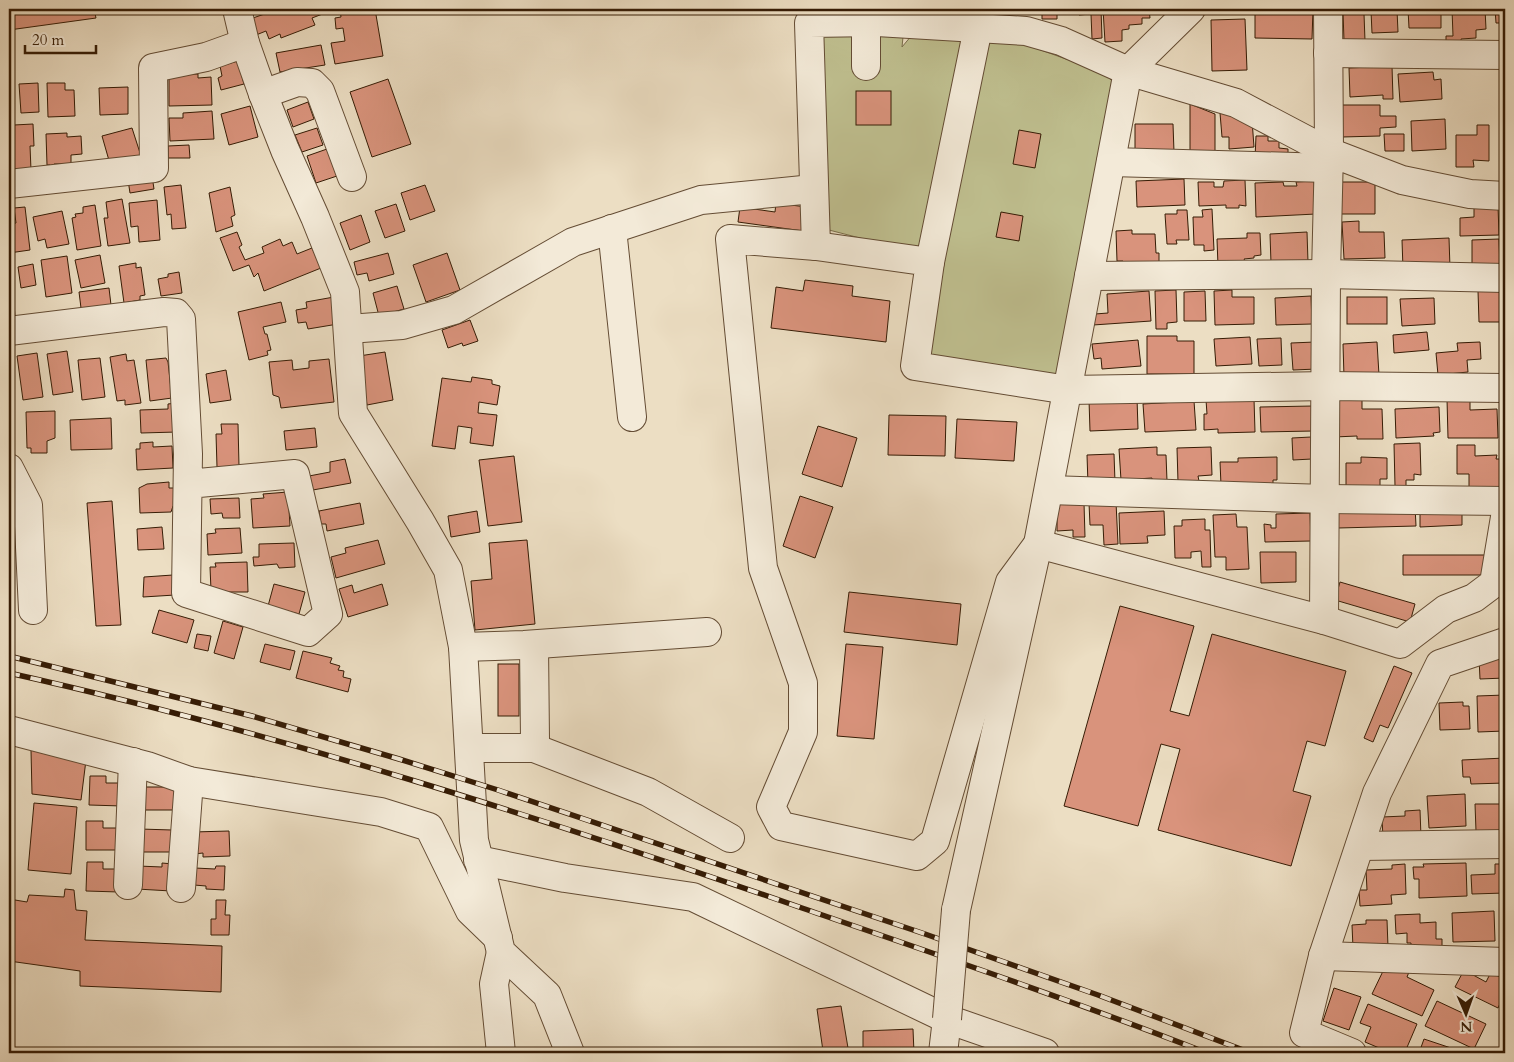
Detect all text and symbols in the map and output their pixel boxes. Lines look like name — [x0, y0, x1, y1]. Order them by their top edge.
scale bar — [25, 22, 96, 54]
text: 20 m — [32, 30, 64, 50]
north arrow — [1442, 990, 1492, 1040]
text: N — [1460, 1017, 1473, 1036]

